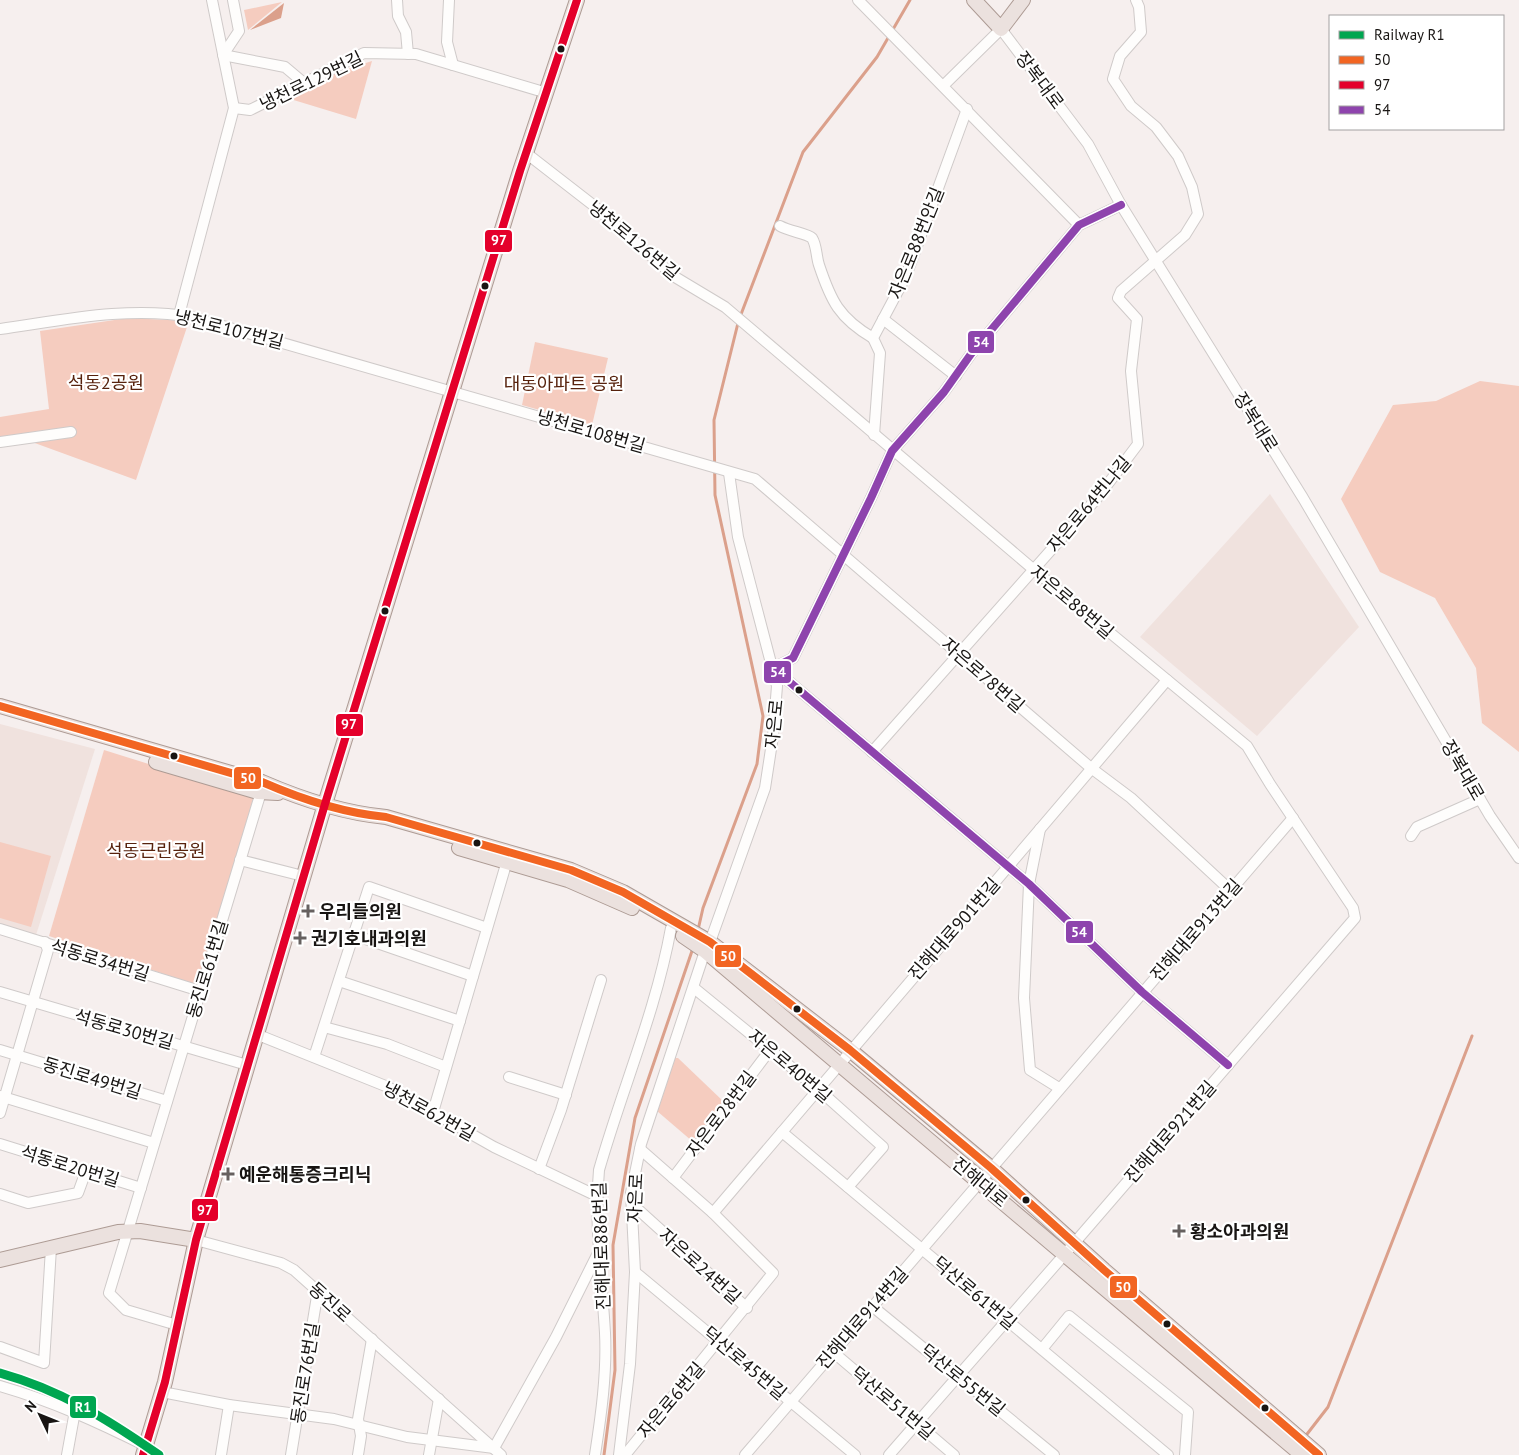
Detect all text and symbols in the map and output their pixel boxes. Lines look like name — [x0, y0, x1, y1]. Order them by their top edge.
legend — [1329, 15, 1504, 130]
text: Railway R1 — [1374, 25, 1445, 44]
unlabelled marker — [556, 44, 566, 54]
street label: 냉천로129번길 — [256, 46, 366, 116]
street label: 장복대로 — [1011, 47, 1069, 113]
text: 50 — [1374, 50, 1390, 69]
text: 97 — [1374, 75, 1390, 94]
text: 54 — [1374, 100, 1390, 119]
street label: 자은로88번안길 — [883, 184, 949, 302]
street label: 냉천로126번길 — [584, 195, 684, 285]
line badge: 97 — [484, 229, 513, 253]
text: 97 — [491, 231, 507, 249]
unlabelled marker — [480, 281, 490, 291]
street label: 냉천로107번길 — [172, 304, 286, 354]
line badge: 54 — [967, 330, 995, 354]
text: 54 — [973, 333, 989, 351]
park label: 석동2공원 — [68, 371, 144, 394]
park label: 대동아파트 공원 — [504, 372, 624, 395]
street label: 장복대로 — [1229, 388, 1283, 456]
street label: 냉천로108번길 — [534, 404, 648, 458]
street label: 자은로64번나길 — [1042, 451, 1136, 557]
street label: 자은로88번길 — [1025, 560, 1119, 644]
unlabelled marker — [380, 606, 390, 616]
street label: 자은로78번길 — [937, 633, 1029, 717]
line badge: 54 — [763, 660, 792, 684]
text: 54 — [770, 663, 786, 681]
unlabelled marker — [794, 685, 804, 695]
street label: 자은로 — [760, 698, 788, 750]
line badge: 97 — [335, 713, 364, 737]
text: 97 — [341, 715, 357, 733]
street label: 장복대로 — [1436, 736, 1490, 804]
unlabelled marker — [169, 751, 179, 761]
line badge: 50 — [233, 766, 262, 790]
text: 50 — [240, 769, 256, 787]
unlabelled marker — [472, 838, 482, 848]
park label: 석동근린공원 — [106, 839, 206, 862]
street label: 진해대로901번길 — [903, 873, 1005, 985]
street label: 진해대로913번길 — [1145, 874, 1247, 986]
place label: 우리들의원 — [319, 900, 402, 923]
marker: 우리들의원 — [301, 904, 315, 918]
street label: 동진로61번길 — [181, 917, 233, 1021]
line badge: 54 — [1065, 920, 1094, 944]
text: 54 — [1071, 923, 1087, 941]
place label: 권기호내과의원 — [311, 927, 427, 950]
marker: 권기호내과의원 — [293, 931, 307, 945]
street label: 석동로34번길 — [48, 934, 152, 986]
line badge: 50 — [714, 944, 742, 968]
text: 50 — [720, 947, 736, 965]
street label: 석동로30번길 — [72, 1004, 176, 1054]
unlabelled marker — [792, 1004, 802, 1014]
street label: 자은로40번길 — [743, 1024, 837, 1108]
street label: 동진로49번길 — [40, 1052, 144, 1104]
street label: 자은로28번길 — [681, 1066, 761, 1162]
street label: 냉천로62번길 — [379, 1076, 479, 1146]
street label: 진해대로921번길 — [1119, 1076, 1221, 1188]
street label: 석동로20번길 — [18, 1140, 122, 1192]
street label: 진해대로 — [947, 1152, 1013, 1212]
place label: 예운해통증크리닉 — [239, 1163, 371, 1186]
marker: 예운해통증크리닉 — [221, 1167, 235, 1181]
street label: 자은로 — [622, 1173, 648, 1223]
street label: 진해대로886번길 — [587, 1181, 615, 1311]
unlabelled marker — [1021, 1195, 1031, 1205]
line badge: 97 — [191, 1198, 219, 1222]
text: 97 — [197, 1201, 213, 1219]
place label: 황소아과의원 — [1190, 1220, 1289, 1243]
street label: 자은로24번길 — [654, 1223, 746, 1309]
marker: 황소아과의원 — [1172, 1224, 1186, 1238]
street label: 덕산로61번길 — [928, 1251, 1022, 1335]
street label: 진해대로914번길 — [811, 1262, 913, 1374]
line badge: 50 — [1109, 1275, 1138, 1299]
street label: 동진로 — [304, 1277, 356, 1327]
text: 50 — [1115, 1278, 1131, 1296]
unlabelled marker — [1162, 1319, 1172, 1329]
street label: 동진로76번길 — [286, 1321, 324, 1425]
street label: 덕산로45번길 — [698, 1321, 792, 1405]
street label: 덕산로55번길 — [916, 1339, 1010, 1421]
street label: 자은로6번길 — [632, 1357, 710, 1443]
street label: 덕산로51번길 — [846, 1361, 940, 1445]
north arrow — [15, 1390, 65, 1440]
line badge: R1 — [69, 1395, 97, 1419]
text: N — [21, 1397, 40, 1416]
text: R1 — [75, 1398, 91, 1416]
unlabelled marker — [1260, 1403, 1270, 1413]

